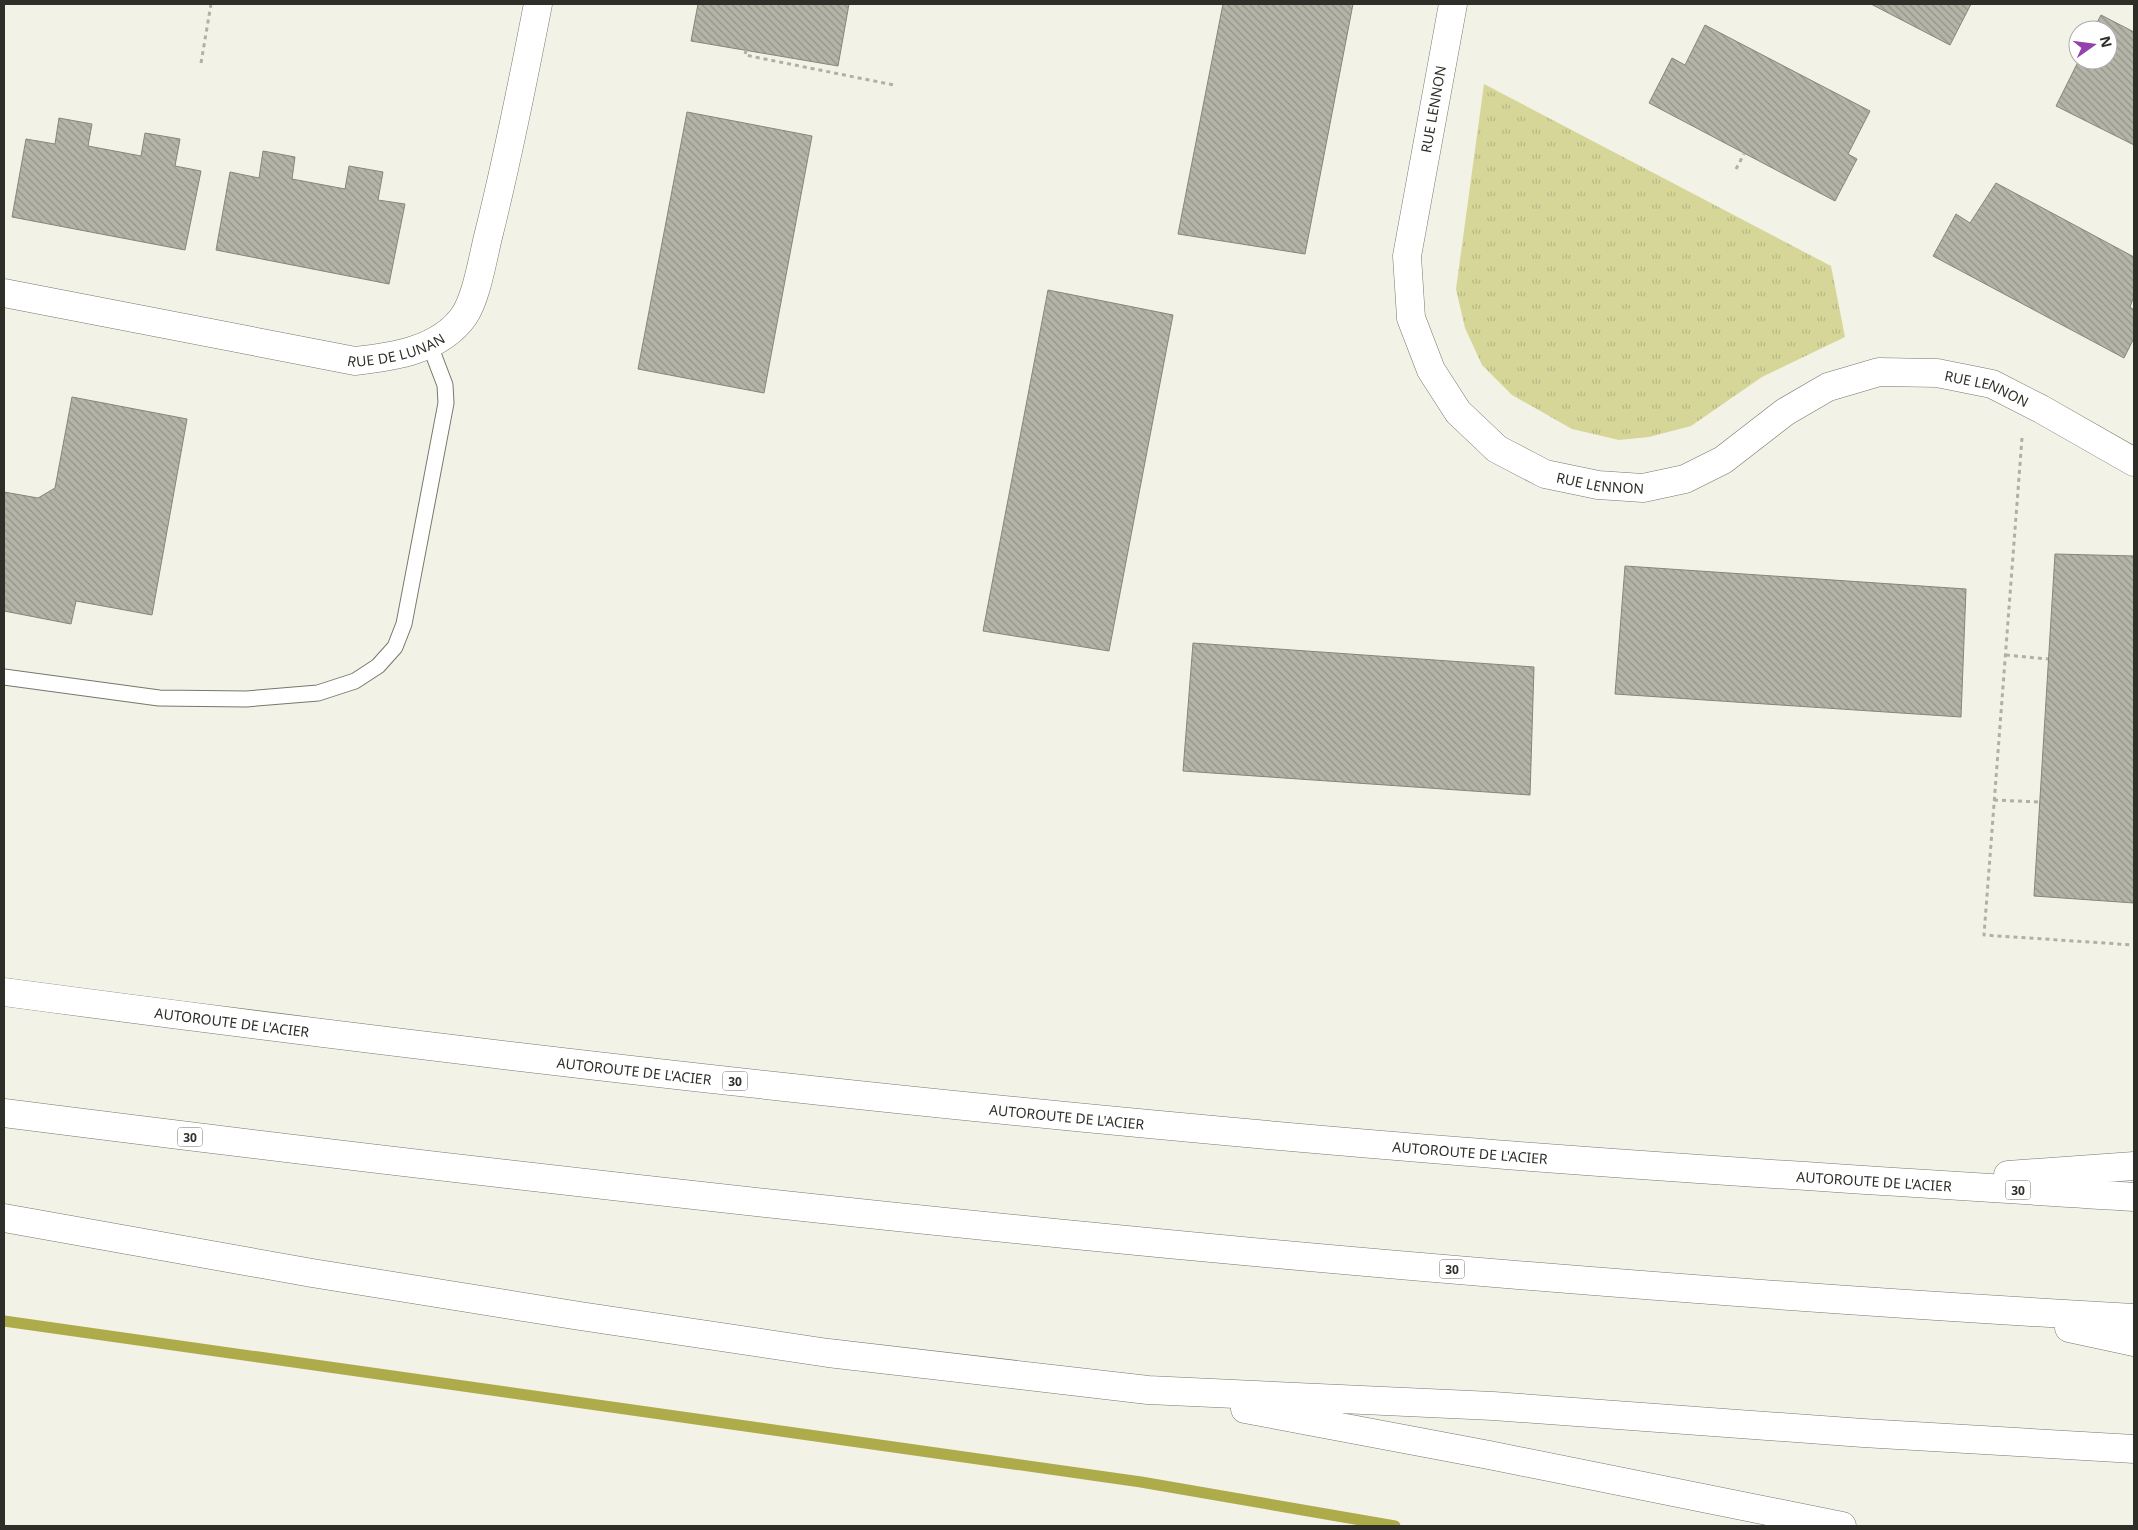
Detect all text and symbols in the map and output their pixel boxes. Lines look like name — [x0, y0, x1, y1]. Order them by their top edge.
north arrow — [2068, 20, 2118, 70]
text: N — [2096, 34, 2117, 50]
street label: RUE LENNON — [1416, 64, 1450, 154]
street label: RUE DE LUNAN — [346, 328, 448, 371]
street label: RUE LENNON — [1943, 365, 2032, 411]
street label: RUE LENNON — [1555, 467, 1645, 498]
street label: AUTOROUTE DE L'ACIER — [154, 1002, 311, 1041]
street label: AUTOROUTE DE L'ACIER — [556, 1052, 713, 1089]
road number: 30 — [722, 1072, 748, 1090]
street label: AUTOROUTE DE L'ACIER — [988, 1099, 1145, 1133]
road number: 30 — [178, 1128, 202, 1146]
street label: AUTOROUTE DE L'ACIER — [1392, 1136, 1549, 1168]
street label: AUTOROUTE DE L'ACIER — [1796, 1166, 1953, 1195]
road number: 30 — [2006, 1180, 2030, 1200]
road number: 30 — [1440, 1260, 1464, 1278]

